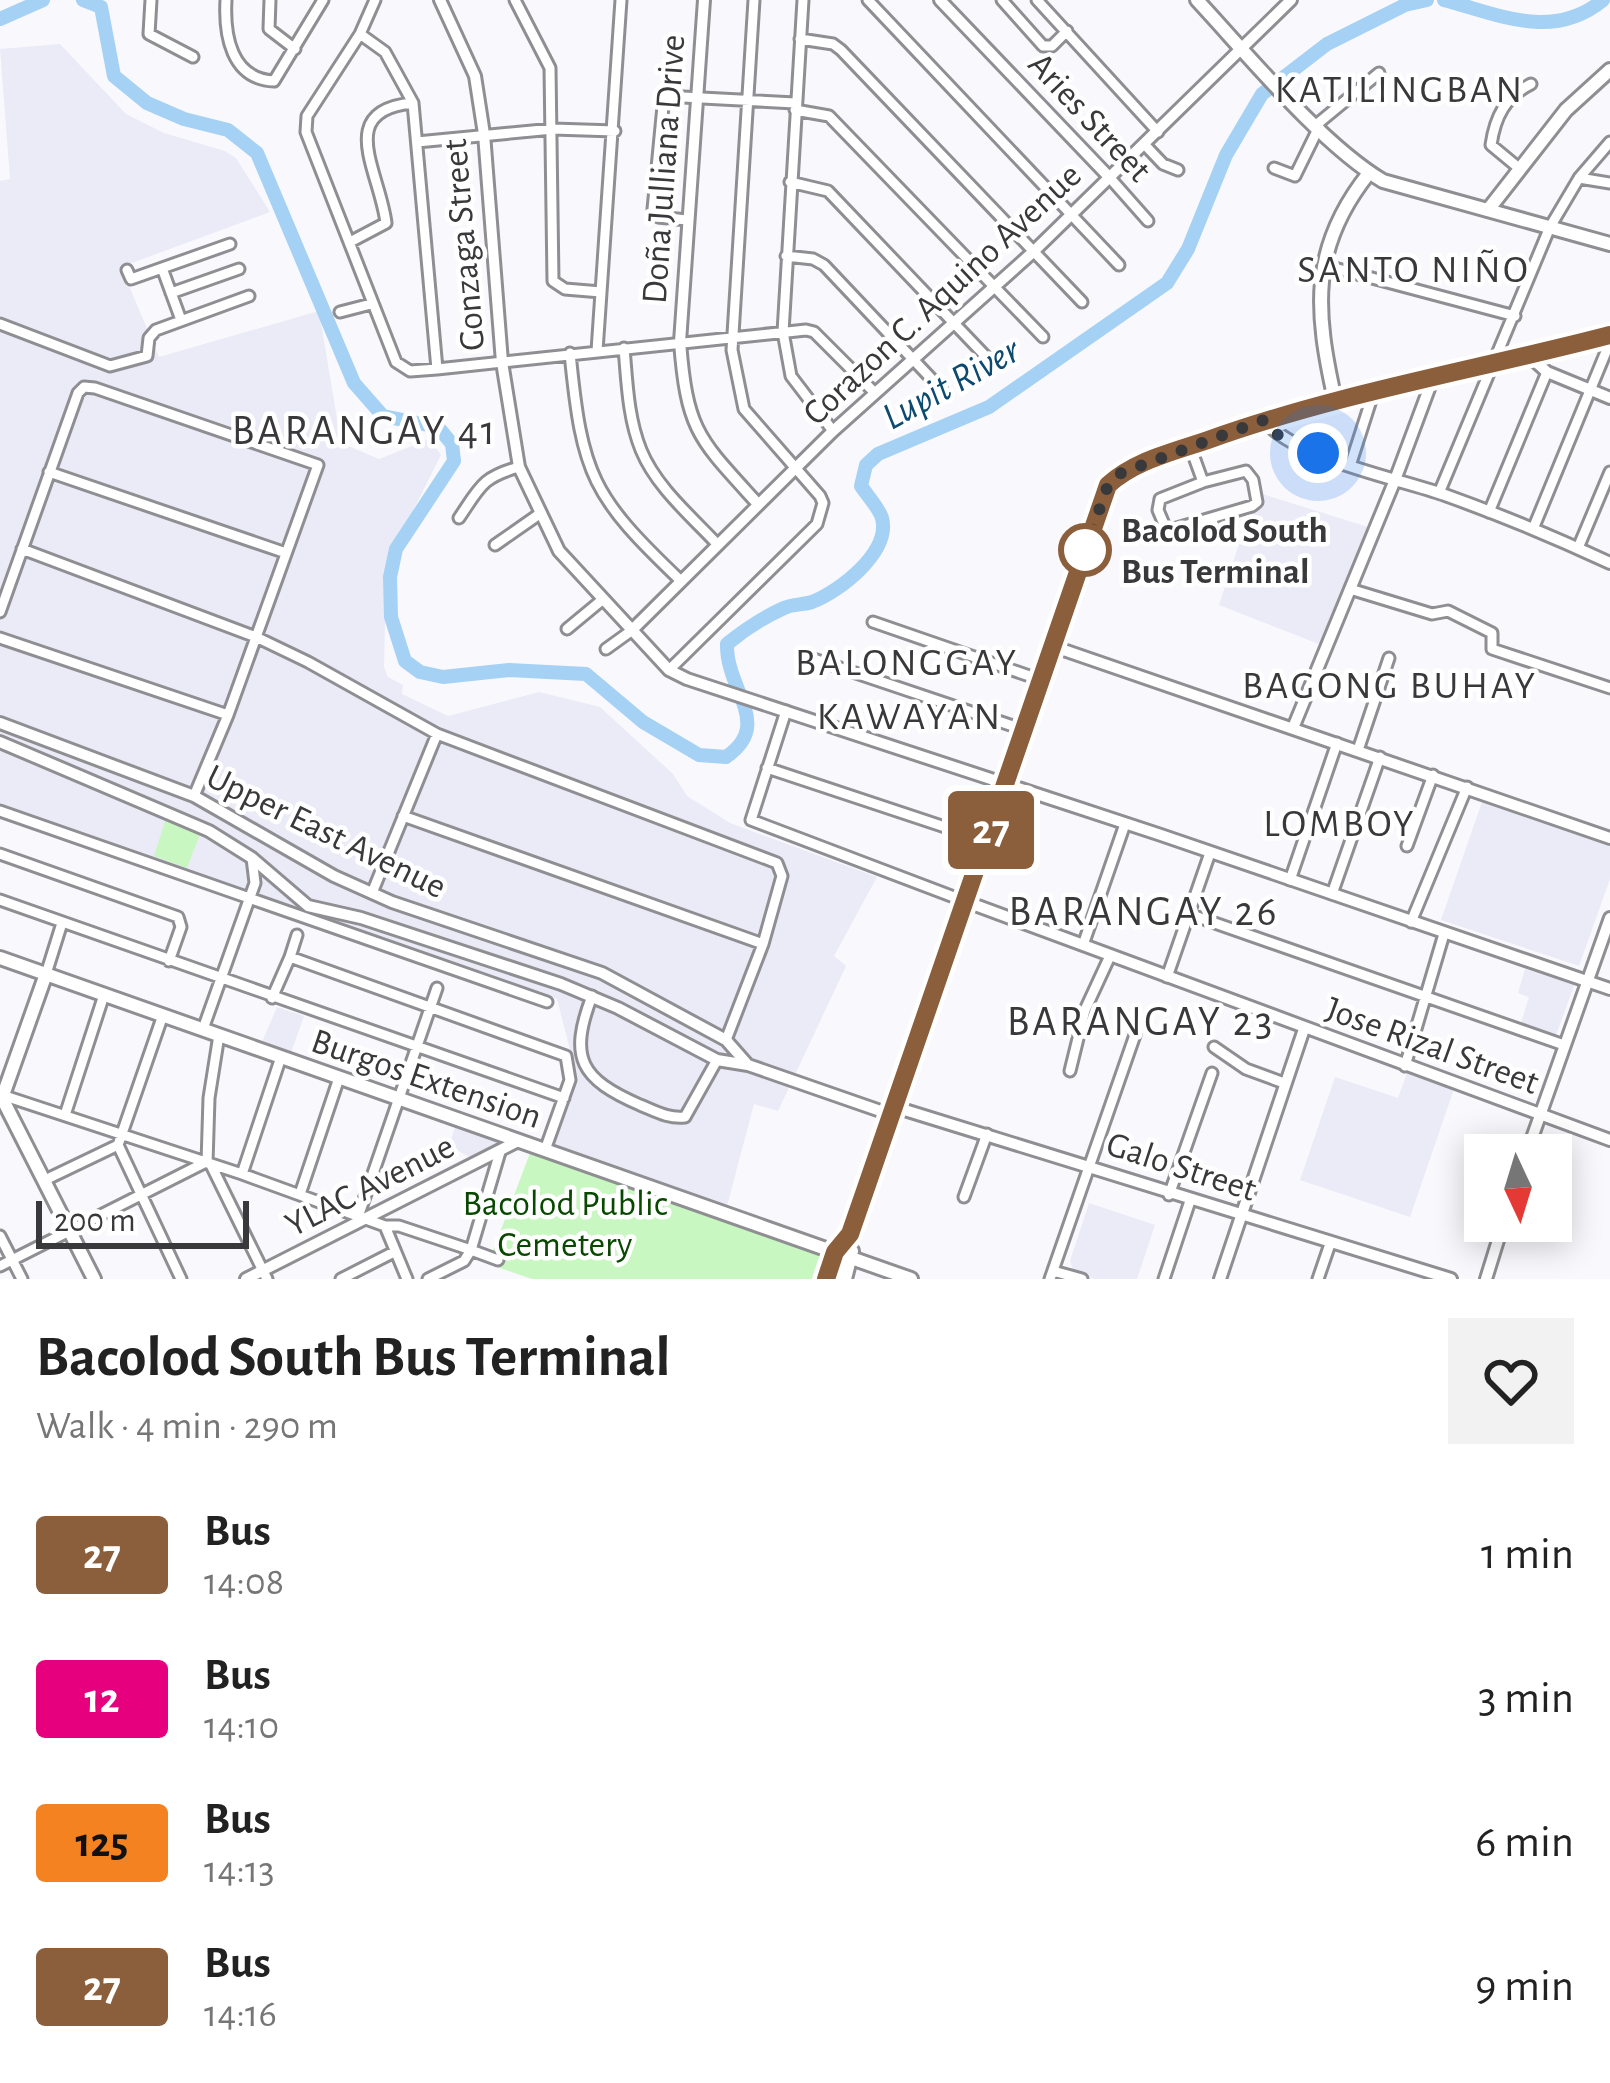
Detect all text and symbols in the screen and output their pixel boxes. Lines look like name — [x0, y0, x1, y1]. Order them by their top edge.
street label: Doña Julliana Drive — [637, 33, 691, 305]
street label: Aries Street — [1021, 46, 1158, 189]
district label: KATILINGBAN — [1275, 71, 1525, 110]
street label: Gonzaga Street — [437, 137, 491, 352]
street label: Corazon C. Aquino Avenue — [797, 157, 1088, 432]
district label: SANTO NIÑO — [1297, 249, 1531, 290]
water label: Lupit River — [876, 330, 1027, 438]
district label: BARANGAY 41 — [232, 410, 498, 452]
your location — [1288, 423, 1348, 483]
place label: Bacolod South Bus Terminal — [1121, 513, 1328, 590]
marker: Bacolod South Bus Terminal — [1060, 525, 1110, 575]
district label: BALONGGAY — [795, 644, 1019, 683]
district label: BAGONG BUHAY — [1242, 667, 1538, 706]
district label: KAWAYAN — [817, 698, 1003, 737]
street label: Upper East Avenue — [201, 758, 452, 905]
line badge: 27 — [937, 791, 1045, 869]
district label: LOMBOY — [1263, 805, 1417, 844]
text: 27 — [972, 809, 1010, 851]
district label: BARANGAY 26 — [1009, 891, 1279, 933]
street label: Jose Rizal Street — [1321, 991, 1544, 1101]
district label: BARANGAY 23 — [1007, 1001, 1275, 1043]
street label: Burgos Extension — [307, 1023, 546, 1135]
street label: Galo Street — [1102, 1126, 1261, 1208]
street label: YLAC Avenue — [280, 1128, 460, 1244]
north arrow — [1464, 1134, 1572, 1242]
map controls — [1464, 1134, 1572, 1242]
park label: Bacolod Public Cemetery — [462, 1186, 668, 1263]
scale bar — [36, 1195, 249, 1248]
text: 200 m — [54, 1205, 136, 1238]
button: heart — [1448, 1318, 1574, 1444]
text: Bacolod South Bus Terminal — [36, 1329, 670, 1386]
text: Walk · 4 min · 290 m — [36, 1407, 338, 1446]
text: Bus — [204, 1509, 271, 1554]
text: 1 min — [1481, 1532, 1574, 1577]
text: 27 — [83, 1534, 121, 1576]
text: 14:08 — [204, 1563, 284, 1602]
text: Bus — [204, 1653, 271, 1698]
text: 3 min — [1478, 1676, 1574, 1721]
text: 12 — [85, 1678, 119, 1720]
text: 14:10 — [204, 1707, 279, 1746]
text: Bus — [204, 1797, 271, 1842]
text: 6 min — [1475, 1820, 1574, 1865]
text: 125 — [75, 1822, 129, 1864]
text: 14:13 — [204, 1851, 275, 1890]
text: Bus — [204, 1941, 271, 1986]
text: 9 min — [1475, 1964, 1574, 2009]
text: 27 — [83, 1966, 121, 2008]
text: 14:16 — [204, 1995, 277, 2034]

